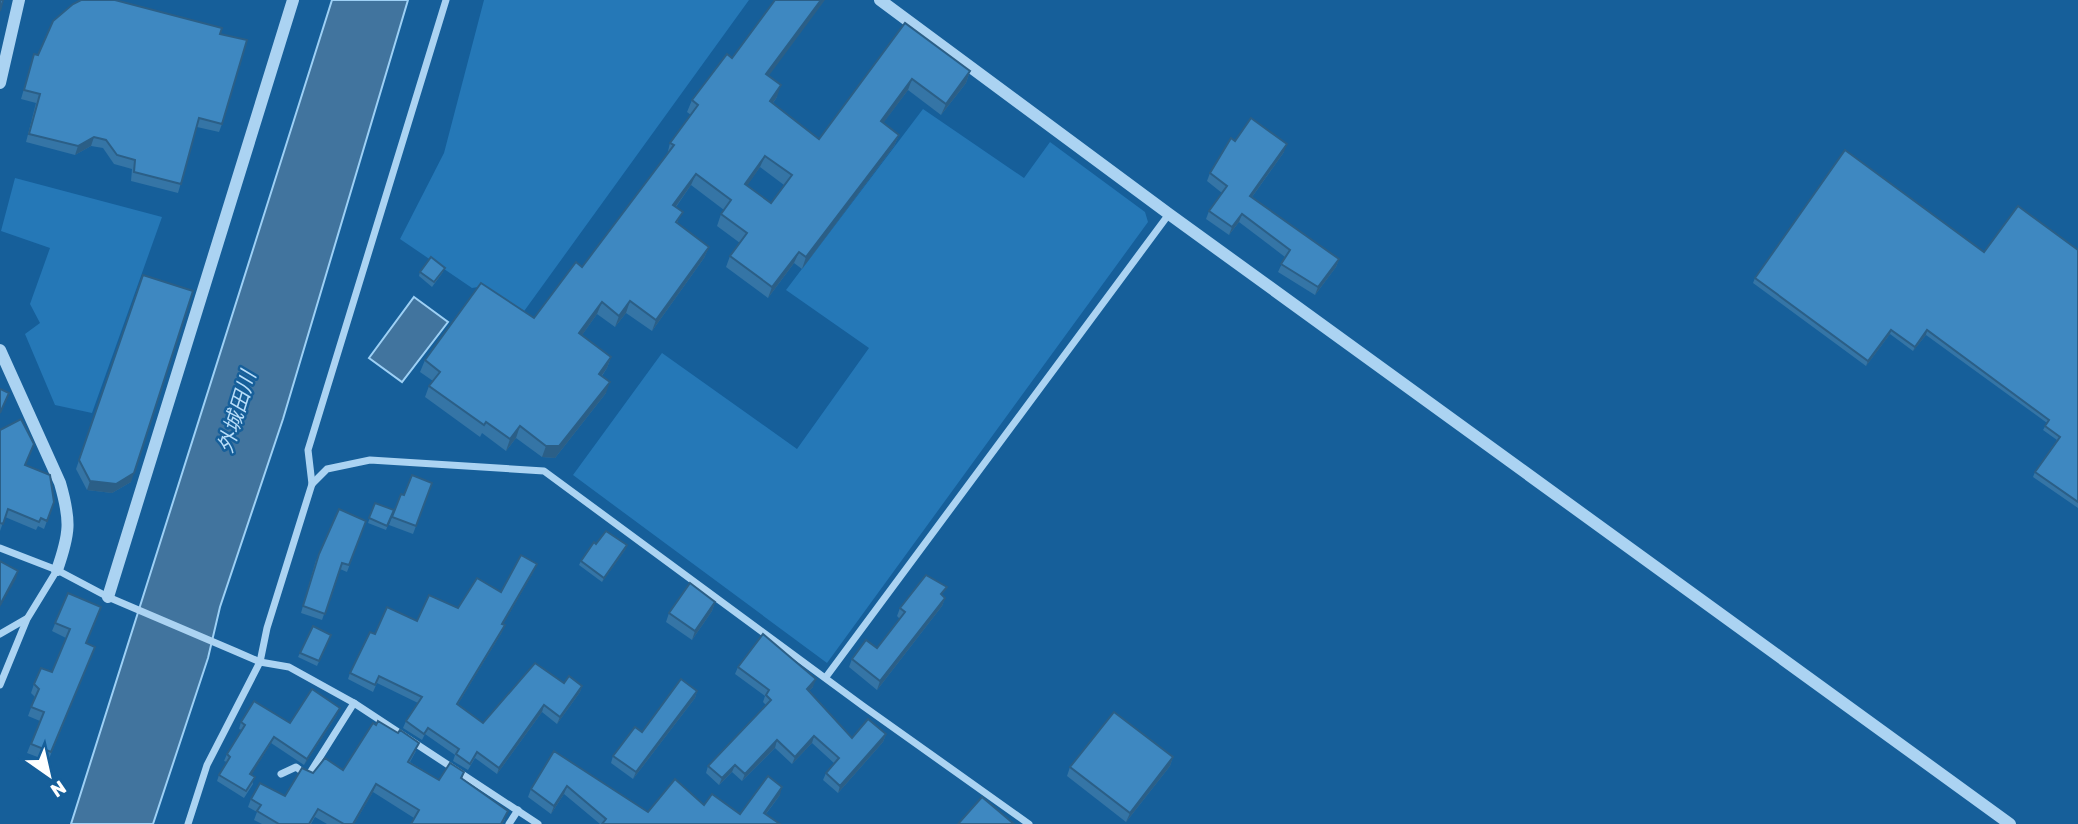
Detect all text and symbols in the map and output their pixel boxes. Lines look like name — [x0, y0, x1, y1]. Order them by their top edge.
water label: 外城田川 — [212, 366, 261, 456]
north arrow — [14, 740, 84, 810]
text: N — [46, 775, 70, 802]

